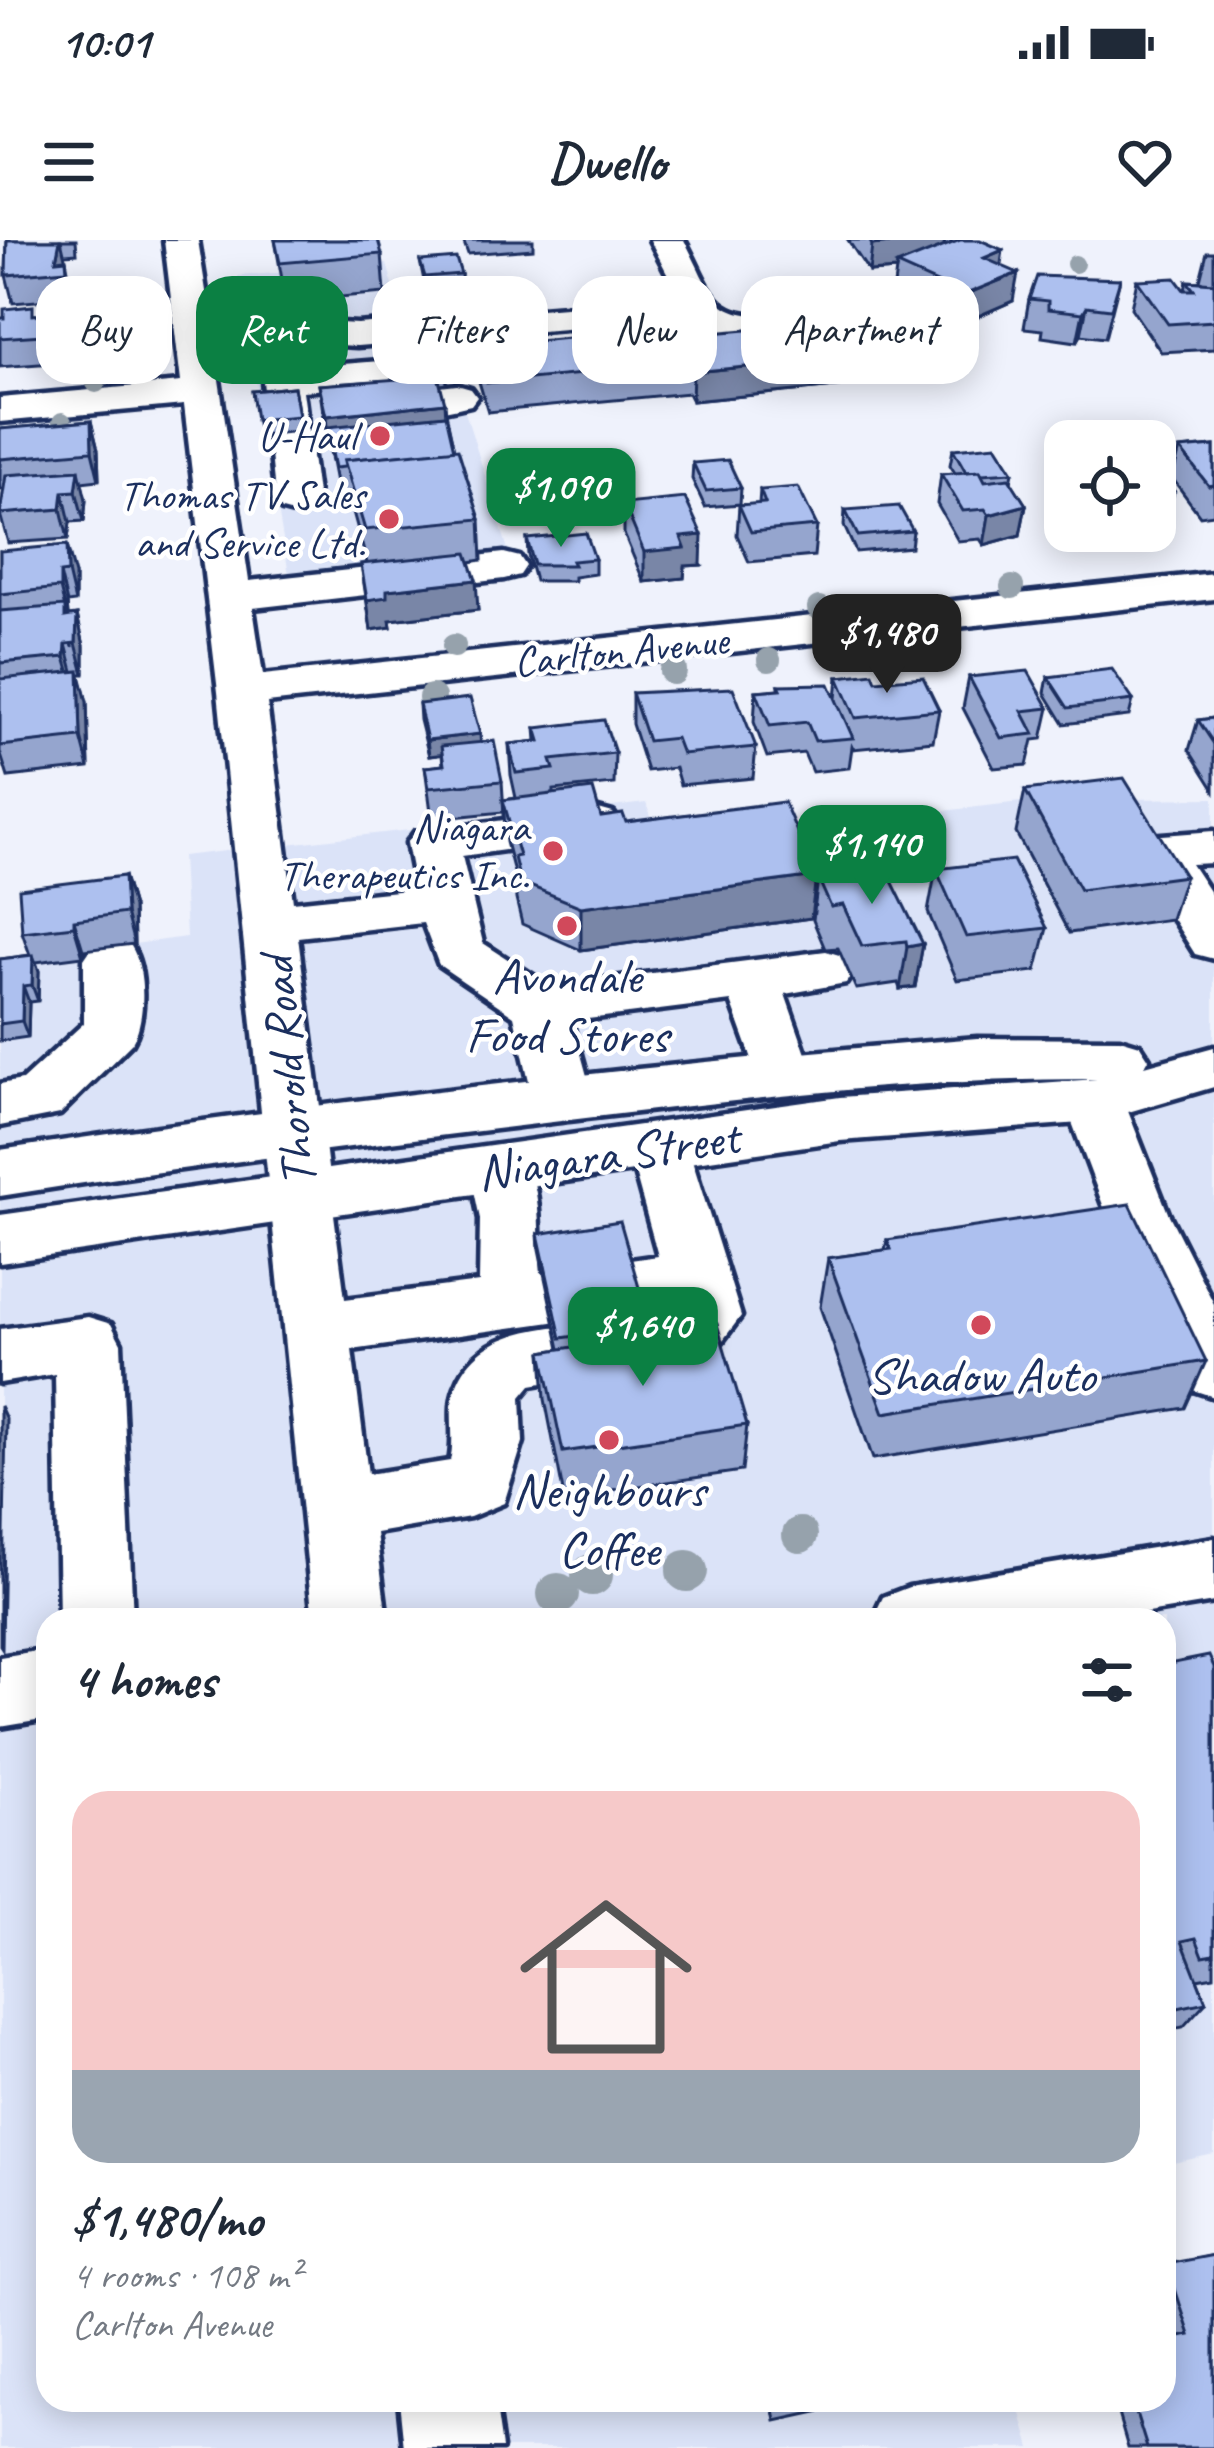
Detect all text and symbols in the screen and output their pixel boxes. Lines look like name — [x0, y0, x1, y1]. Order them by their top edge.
text: 10:01 — [60, 14, 150, 71]
text: Dwello — [548, 128, 666, 196]
icon: menu — [36, 129, 102, 195]
icon: heart — [1112, 129, 1178, 195]
chip: Buy — [36, 276, 172, 384]
chip: Rent — [196, 276, 348, 384]
chip: Filters — [372, 276, 548, 384]
chip: New — [572, 276, 717, 384]
chip: Apartment — [741, 276, 979, 384]
place label: U-Haul — [257, 410, 363, 463]
map controls — [1044, 420, 1176, 552]
button: locate — [1044, 420, 1176, 552]
marker: U-Haul — [367, 423, 393, 449]
pin: $1,090 — [463, 448, 659, 550]
text: $1,090 — [513, 462, 609, 511]
place label: Thomas TV Sales and Service Ltd. — [119, 469, 369, 570]
marker: Thomas TV Sales and Service Ltd. — [376, 506, 402, 532]
pin: $1,480 — [789, 594, 985, 696]
text: $1,480 — [839, 608, 935, 657]
street label: Carlton Avenue — [511, 613, 733, 689]
place label: Niagara Therapeutics Inc. — [279, 801, 532, 902]
pin: $1,140 — [774, 805, 970, 907]
text: $1,140 — [824, 819, 920, 868]
marker: Niagara Therapeutics Inc. — [540, 838, 566, 864]
marker: Avondale Food Stores — [554, 913, 580, 939]
place label: Avondale Food Stores — [466, 944, 673, 1067]
street label: Thorold Road — [242, 946, 331, 1190]
street label: Niagara Street — [473, 1103, 748, 1204]
pin: $1,640 — [545, 1287, 741, 1389]
text: $1,640 — [595, 1301, 691, 1350]
marker: Shadow Auto — [968, 1312, 994, 1338]
place label: Shadow Auto — [867, 1343, 1098, 1407]
marker: Neighbours Coffee — [596, 1427, 622, 1453]
place label: Neighbours Coffee — [512, 1458, 709, 1581]
icon: filters — [1074, 1647, 1140, 1713]
text: 4 homes — [72, 1648, 216, 1712]
icon: home — [498, 1869, 714, 2085]
text: $1,480/mo — [72, 2187, 262, 2251]
text: 4 rooms · 108 m² — [72, 2251, 300, 2300]
text: Carlton Avenue — [72, 2300, 272, 2349]

